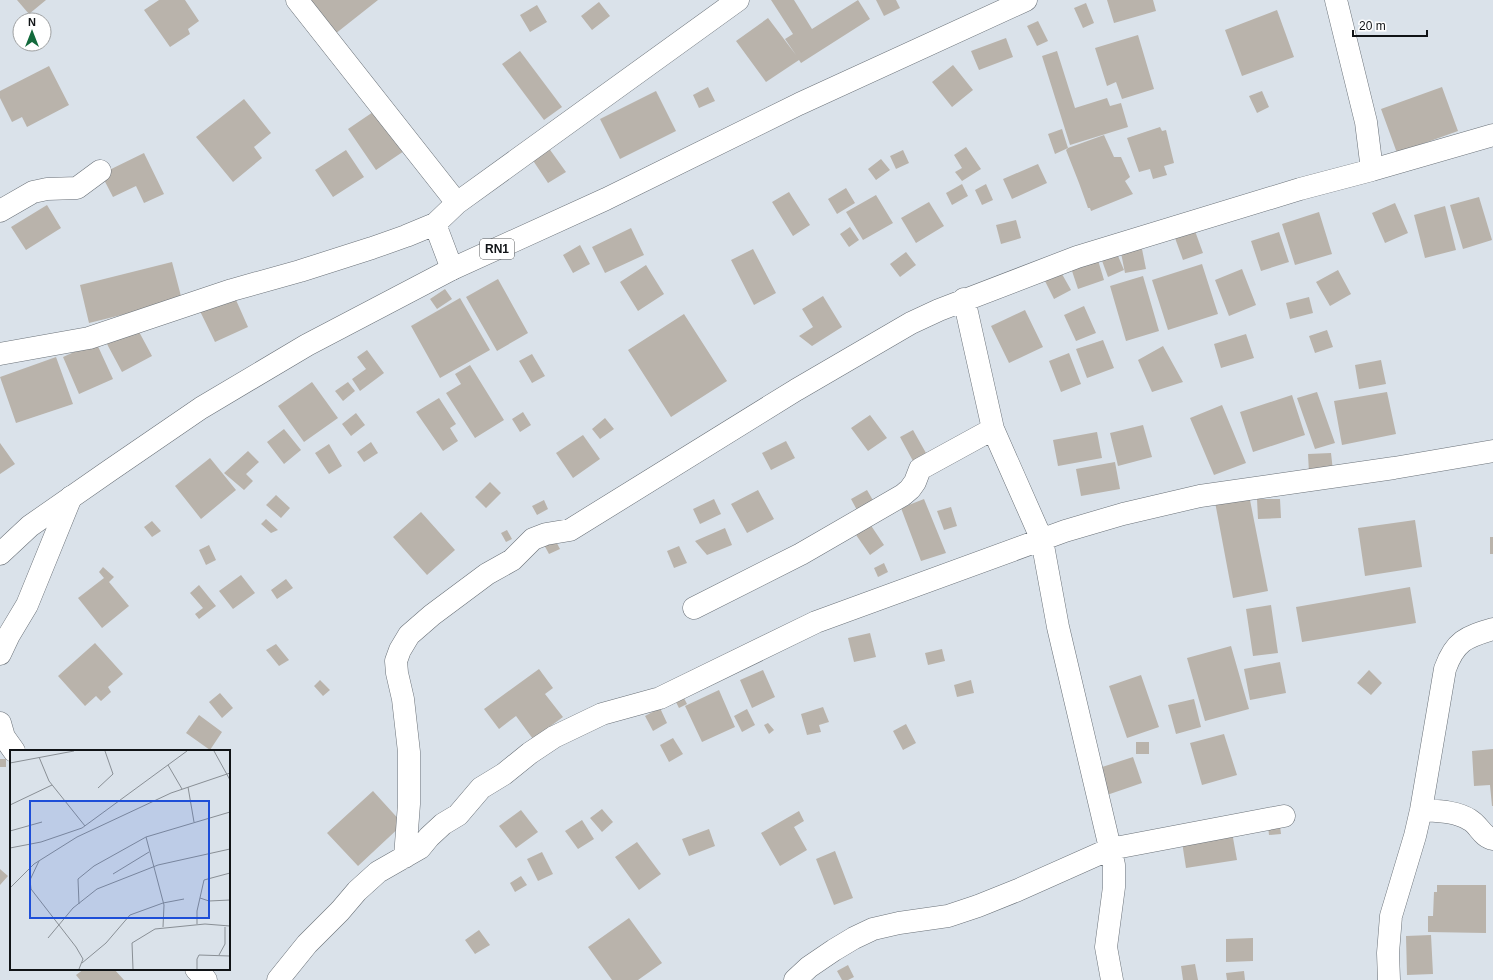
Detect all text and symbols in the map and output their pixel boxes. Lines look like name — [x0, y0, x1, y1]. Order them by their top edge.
north arrow — [12, 12, 52, 52]
scale bar — [1353, 12, 1427, 38]
text: N — [28, 16, 36, 28]
text: 20 m — [1359, 19, 1386, 33]
road number: RN1 — [480, 239, 514, 259]
inset map — [10, 750, 230, 970]

